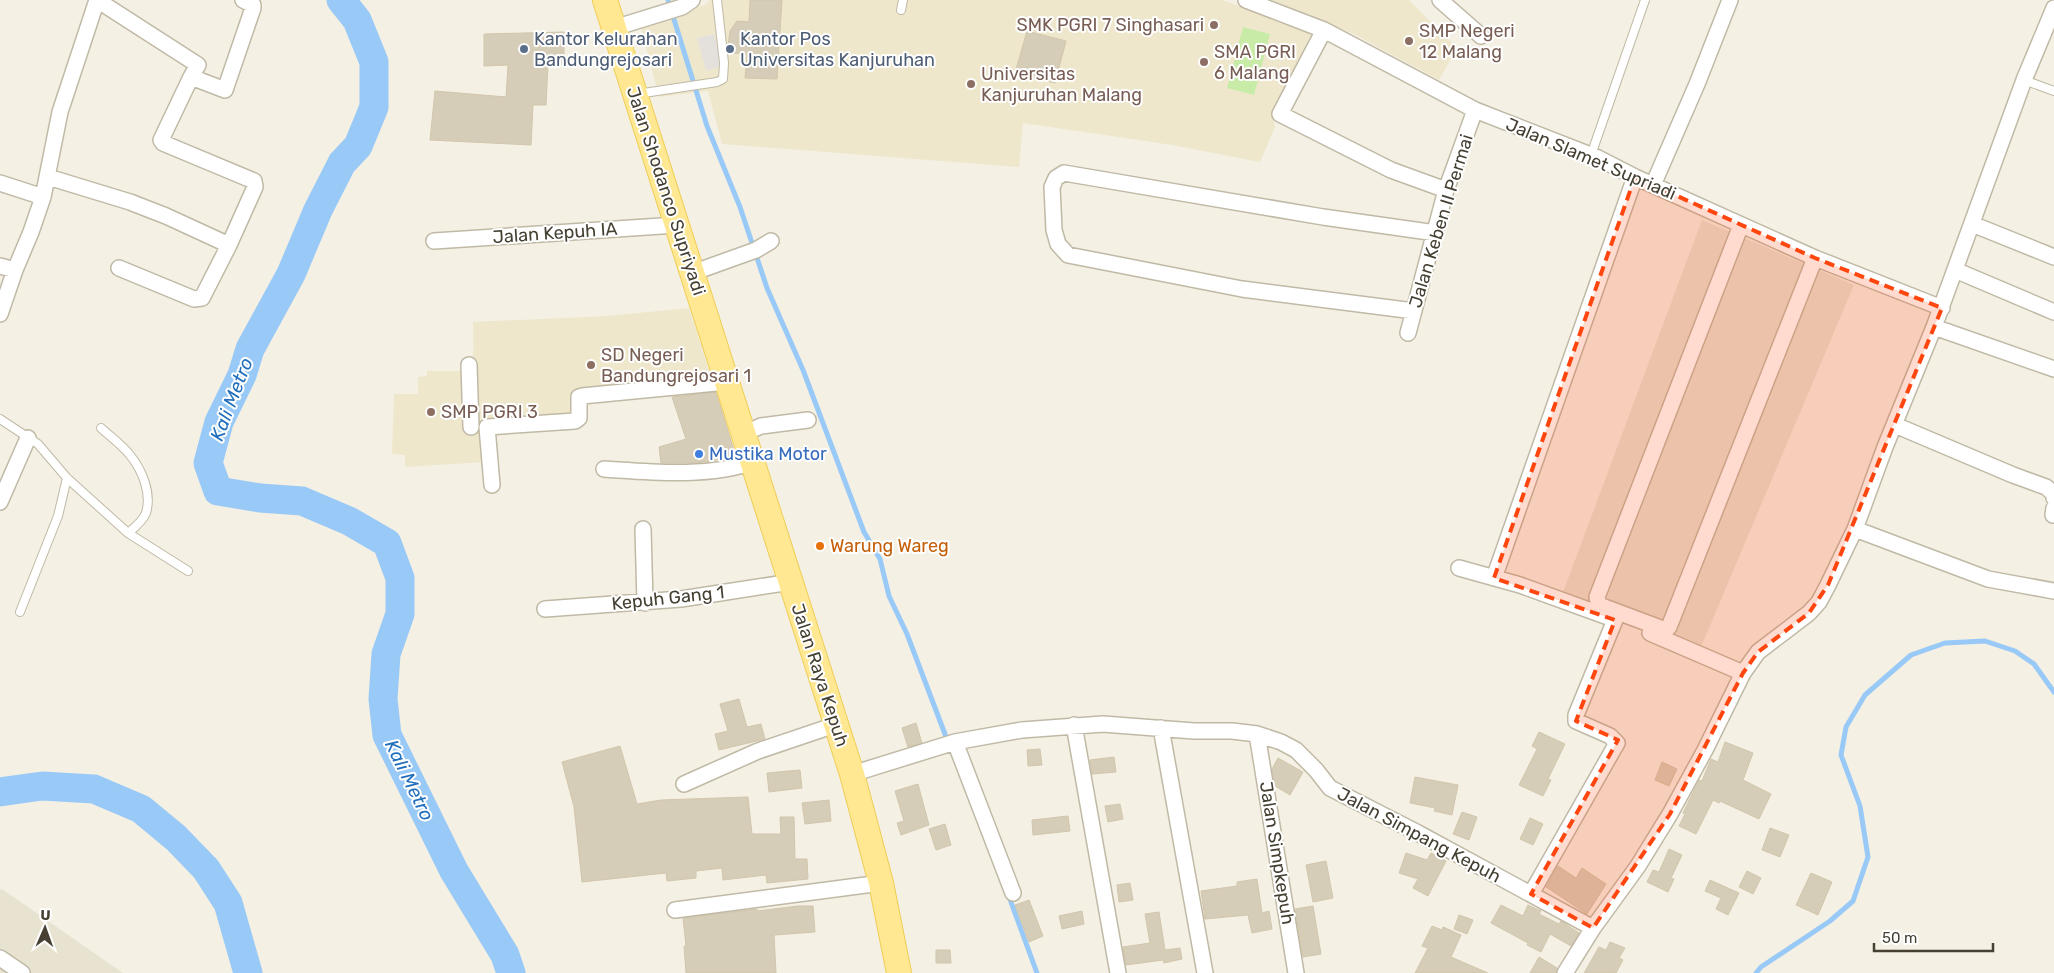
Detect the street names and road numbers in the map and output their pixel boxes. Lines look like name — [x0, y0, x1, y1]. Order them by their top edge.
street label: Jalan Shodanco Supriyadi — [622, 84, 710, 298]
street label: Jalan Slamet Supriadi — [1503, 113, 1679, 205]
street label: Jalan Keben II Permai — [1404, 132, 1478, 310]
street label: Jalan Kepuh IA — [492, 218, 618, 248]
street label: Kepuh Gang 1 — [611, 581, 725, 615]
street label: Jalan Raya Kepuh — [786, 601, 854, 749]
street label: Jalan Simpkepuh — [1255, 780, 1299, 926]
street label: Jalan Simpang Kepuh — [1333, 783, 1505, 887]

